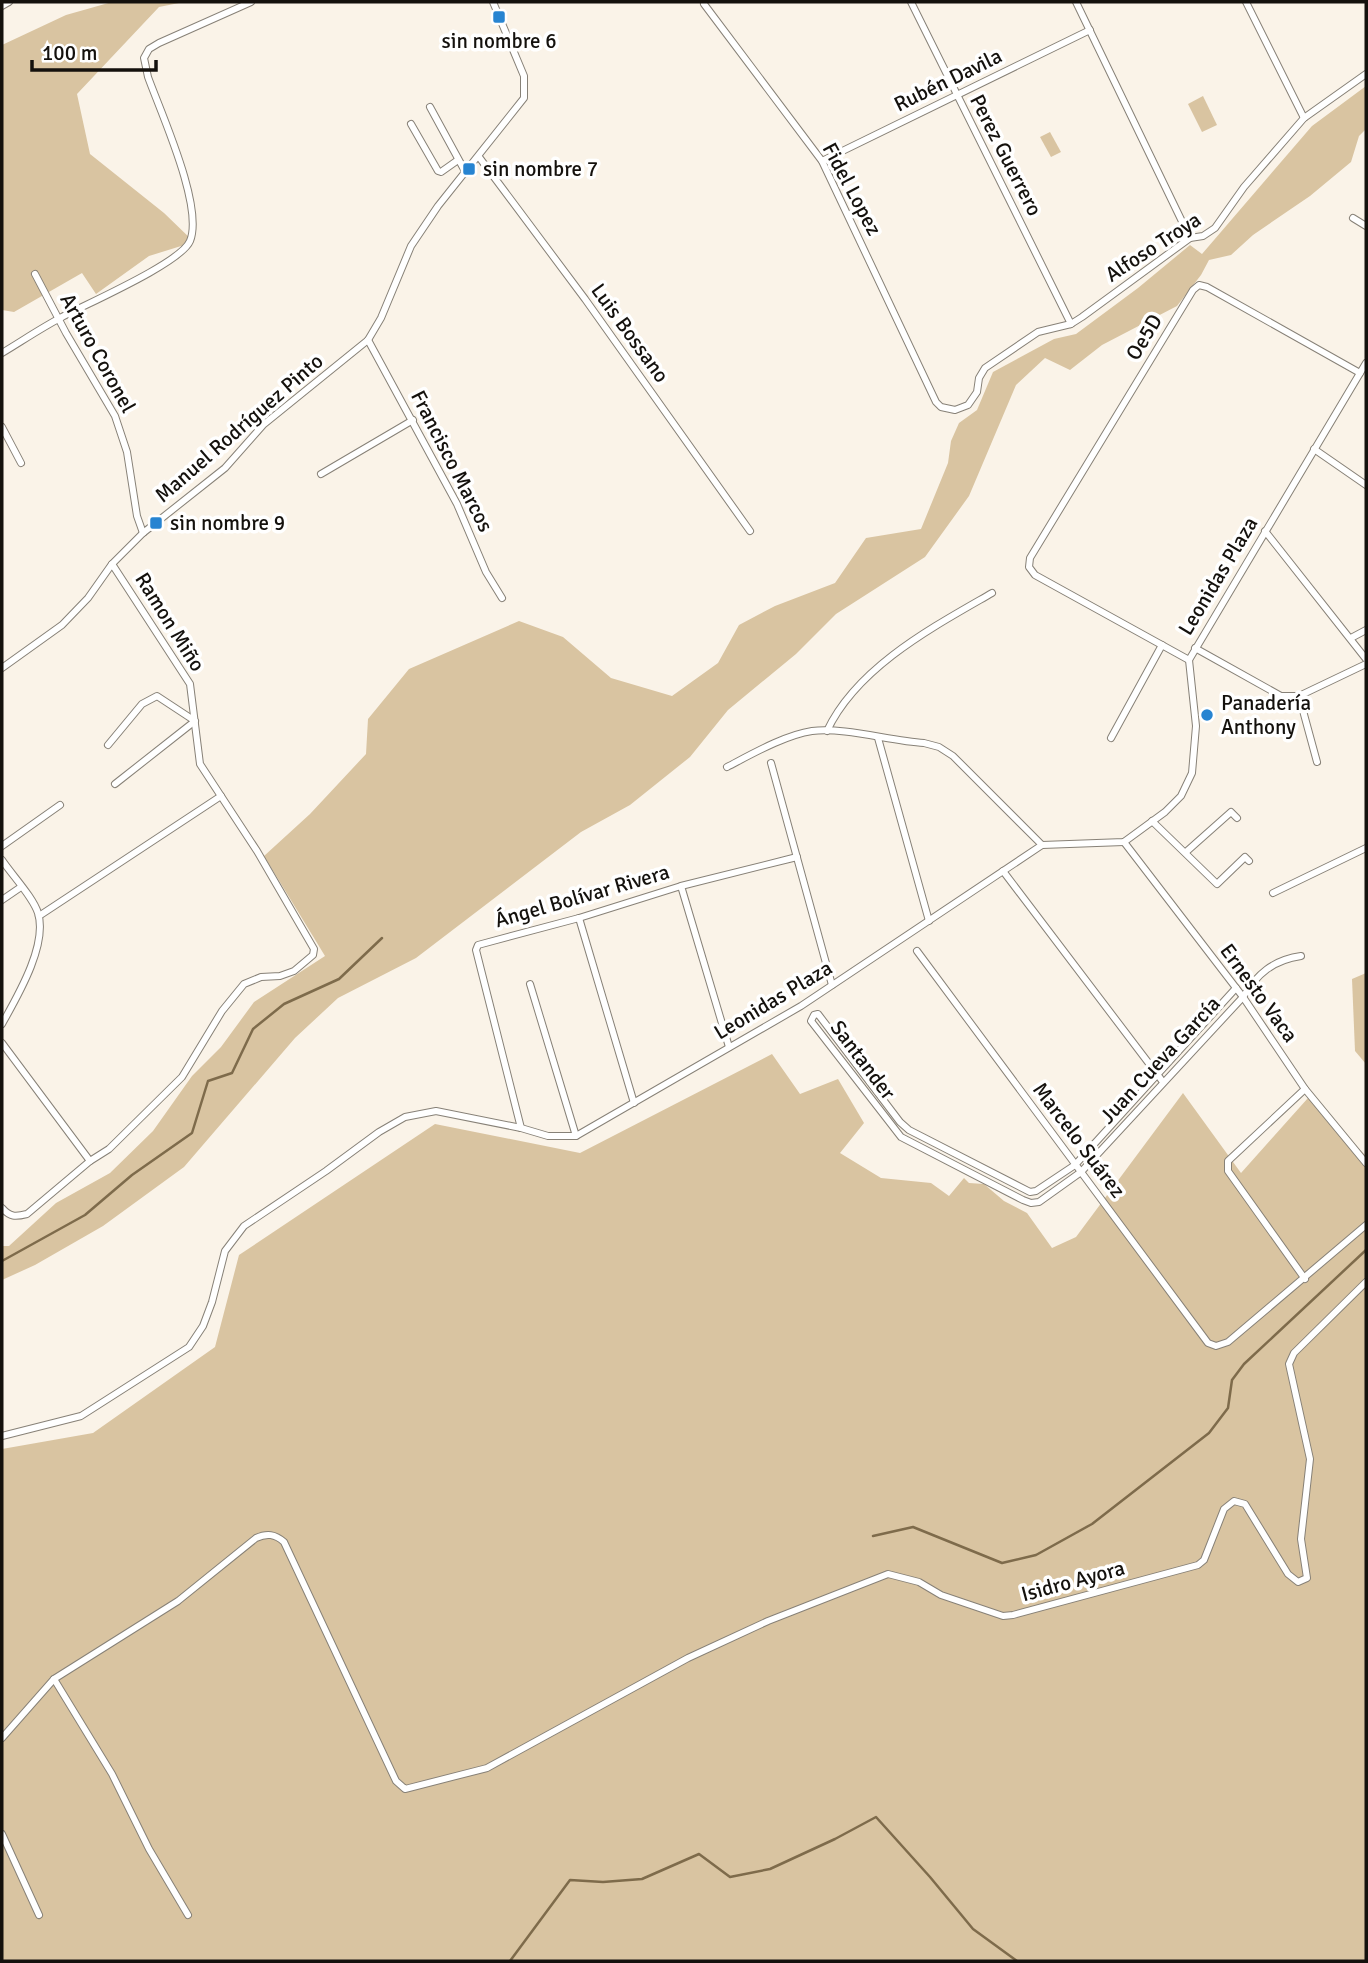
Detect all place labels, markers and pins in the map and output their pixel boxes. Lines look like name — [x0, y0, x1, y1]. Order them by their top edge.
marker: sin nombre 6 — [491, 9, 507, 25]
place label: sin nombre 6 — [442, 28, 556, 54]
place label: sin nombre 7 — [483, 156, 598, 182]
marker: sin nombre 7 — [461, 161, 477, 177]
place label: sin nombre 9 — [170, 510, 285, 536]
marker: sin nombre 9 — [148, 515, 164, 531]
place label: Panadería Anthony — [1221, 690, 1311, 740]
marker: Panadería Anthony — [1199, 707, 1215, 723]

